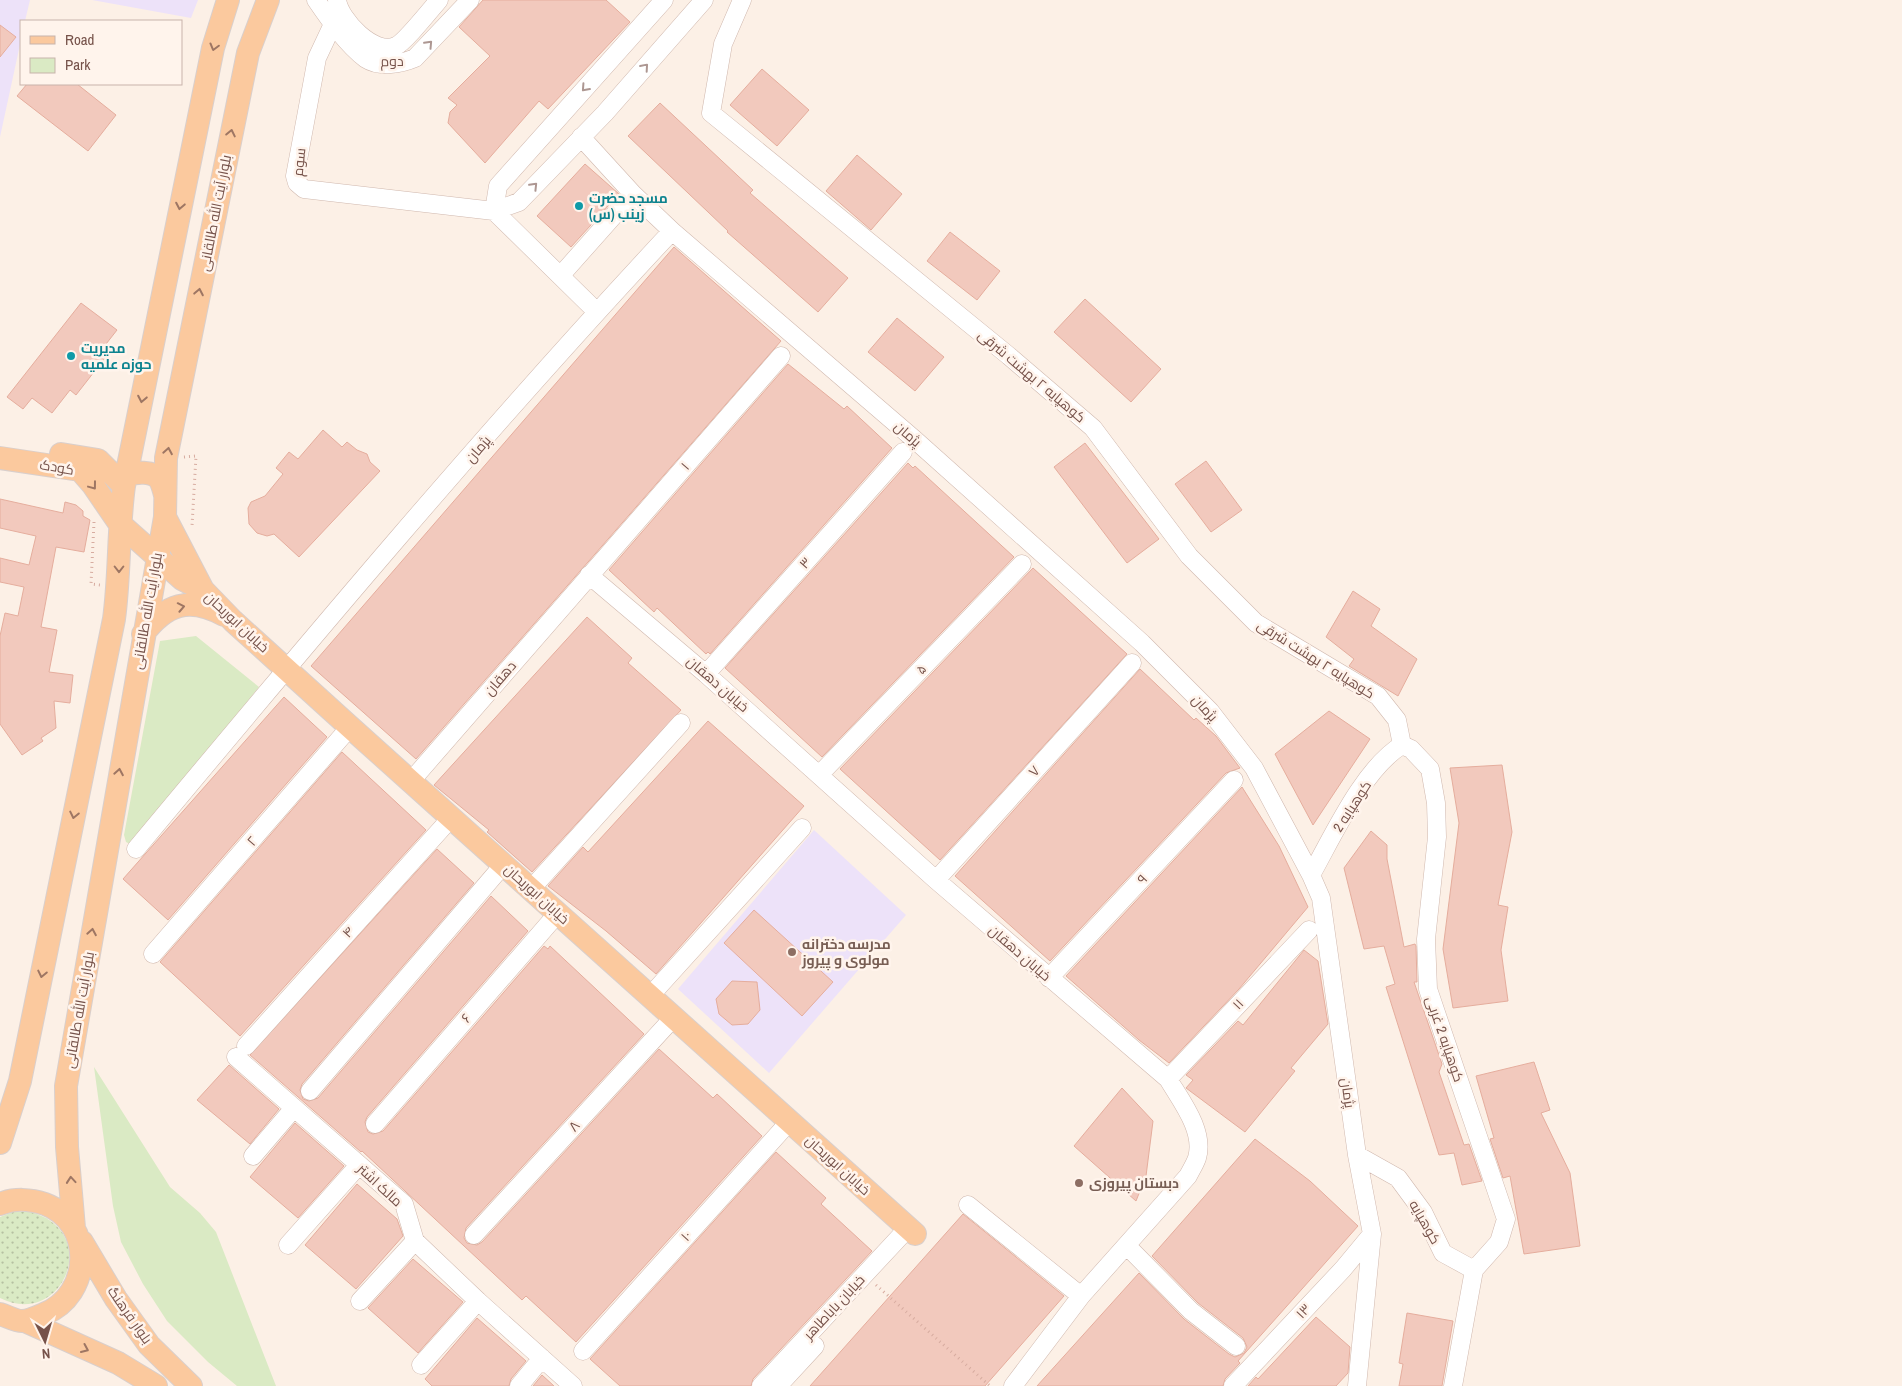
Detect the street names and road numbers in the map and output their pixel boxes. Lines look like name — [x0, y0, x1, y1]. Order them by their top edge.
street label: دوم — [380, 52, 404, 71]
street label: سوم — [289, 147, 310, 177]
street label: بلوار آیت الله طالقانی — [195, 153, 235, 273]
street label: کوهپایه ۲ بهشت شرقی — [974, 326, 1090, 427]
street label: پژمان — [890, 417, 926, 452]
street label: پژمان — [461, 431, 496, 467]
street label: کودک — [38, 455, 76, 479]
street label: ۱ — [677, 458, 693, 474]
street label: بلوار آیت الله طالقانی — [128, 551, 166, 671]
street label: ۳ — [795, 553, 815, 573]
street label: خیابان ابوریحان — [201, 588, 273, 656]
street label: کوهپایه ۲ بهشت شرقی — [1253, 616, 1378, 703]
street label: خیابان دهقان — [683, 652, 753, 716]
street label: دهقان — [480, 657, 520, 699]
street label: ۵ — [912, 660, 930, 678]
street label: پژمان — [1187, 691, 1222, 726]
street label: ۷ — [1024, 762, 1044, 780]
street label: کوهپایه 2 — [1329, 777, 1376, 836]
street label: ۲ — [243, 832, 261, 850]
street label: خیابان ابوریحان — [501, 860, 573, 928]
street label: ۹ — [1133, 870, 1151, 888]
street label: خیابان دهقان — [985, 921, 1055, 985]
street label: ۴ — [338, 923, 358, 941]
street label: بلوار آیت الله طالقانی — [60, 950, 98, 1070]
street label: کوهپایه 2 غربی — [1421, 994, 1468, 1085]
street label: ۱۱ — [1229, 995, 1247, 1013]
street label: ۶ — [457, 1010, 475, 1026]
street label: پژمان — [1336, 1077, 1359, 1110]
street label: ۸ — [564, 1117, 584, 1135]
street label: خیابان ابوریحان — [802, 1131, 874, 1199]
street label: مالک اشتر — [353, 1159, 406, 1210]
street label: کوهپایه — [1404, 1197, 1445, 1248]
street label: ۱۰ — [677, 1227, 695, 1245]
street label: خیابان باباطاهر — [799, 1271, 869, 1344]
street label: بلوار فرهنگ — [104, 1283, 156, 1347]
street label: ۱۳ — [1292, 1300, 1314, 1322]

